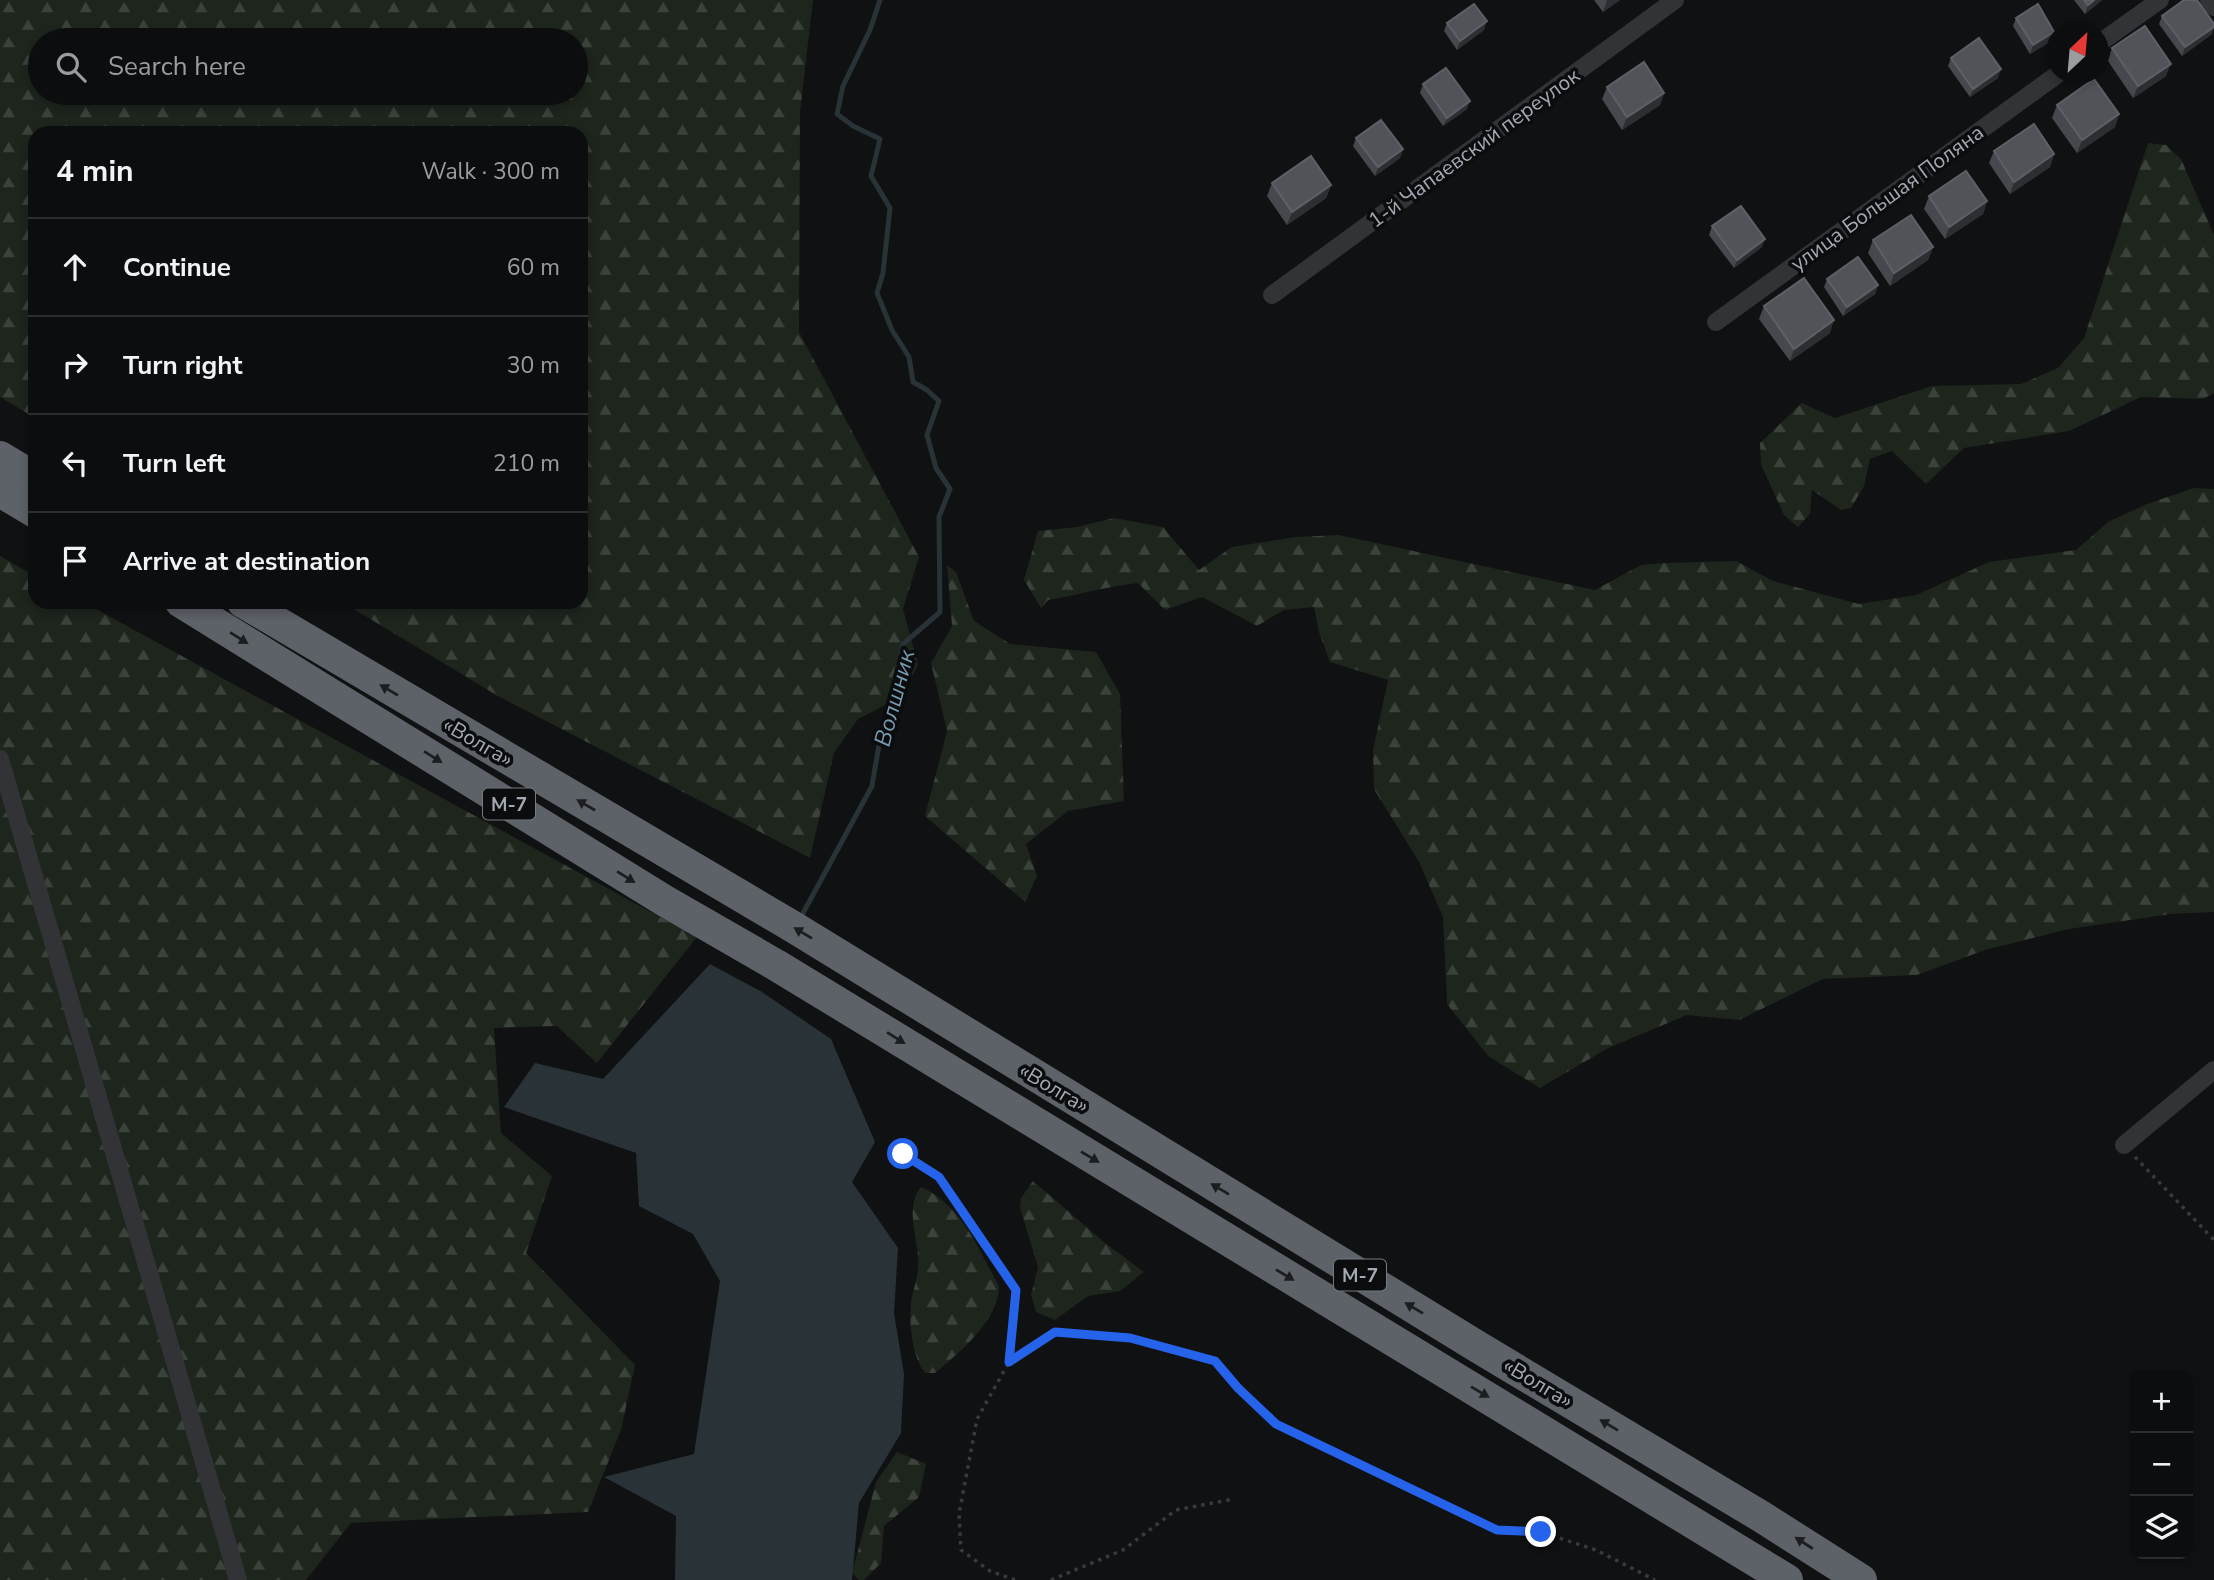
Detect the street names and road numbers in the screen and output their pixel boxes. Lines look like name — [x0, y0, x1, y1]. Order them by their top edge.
street label: 1-й Чапаевский переулок — [1363, 61, 1586, 234]
street label: улица Большая Поляна — [1785, 118, 1989, 278]
street label: «Волга» — [438, 711, 518, 773]
road number: М-7 — [483, 789, 535, 820]
street label: «Волга» — [1014, 1056, 1094, 1120]
road number: М-7 — [1334, 1260, 1386, 1290]
street label: «Волга» — [1498, 1351, 1578, 1415]

